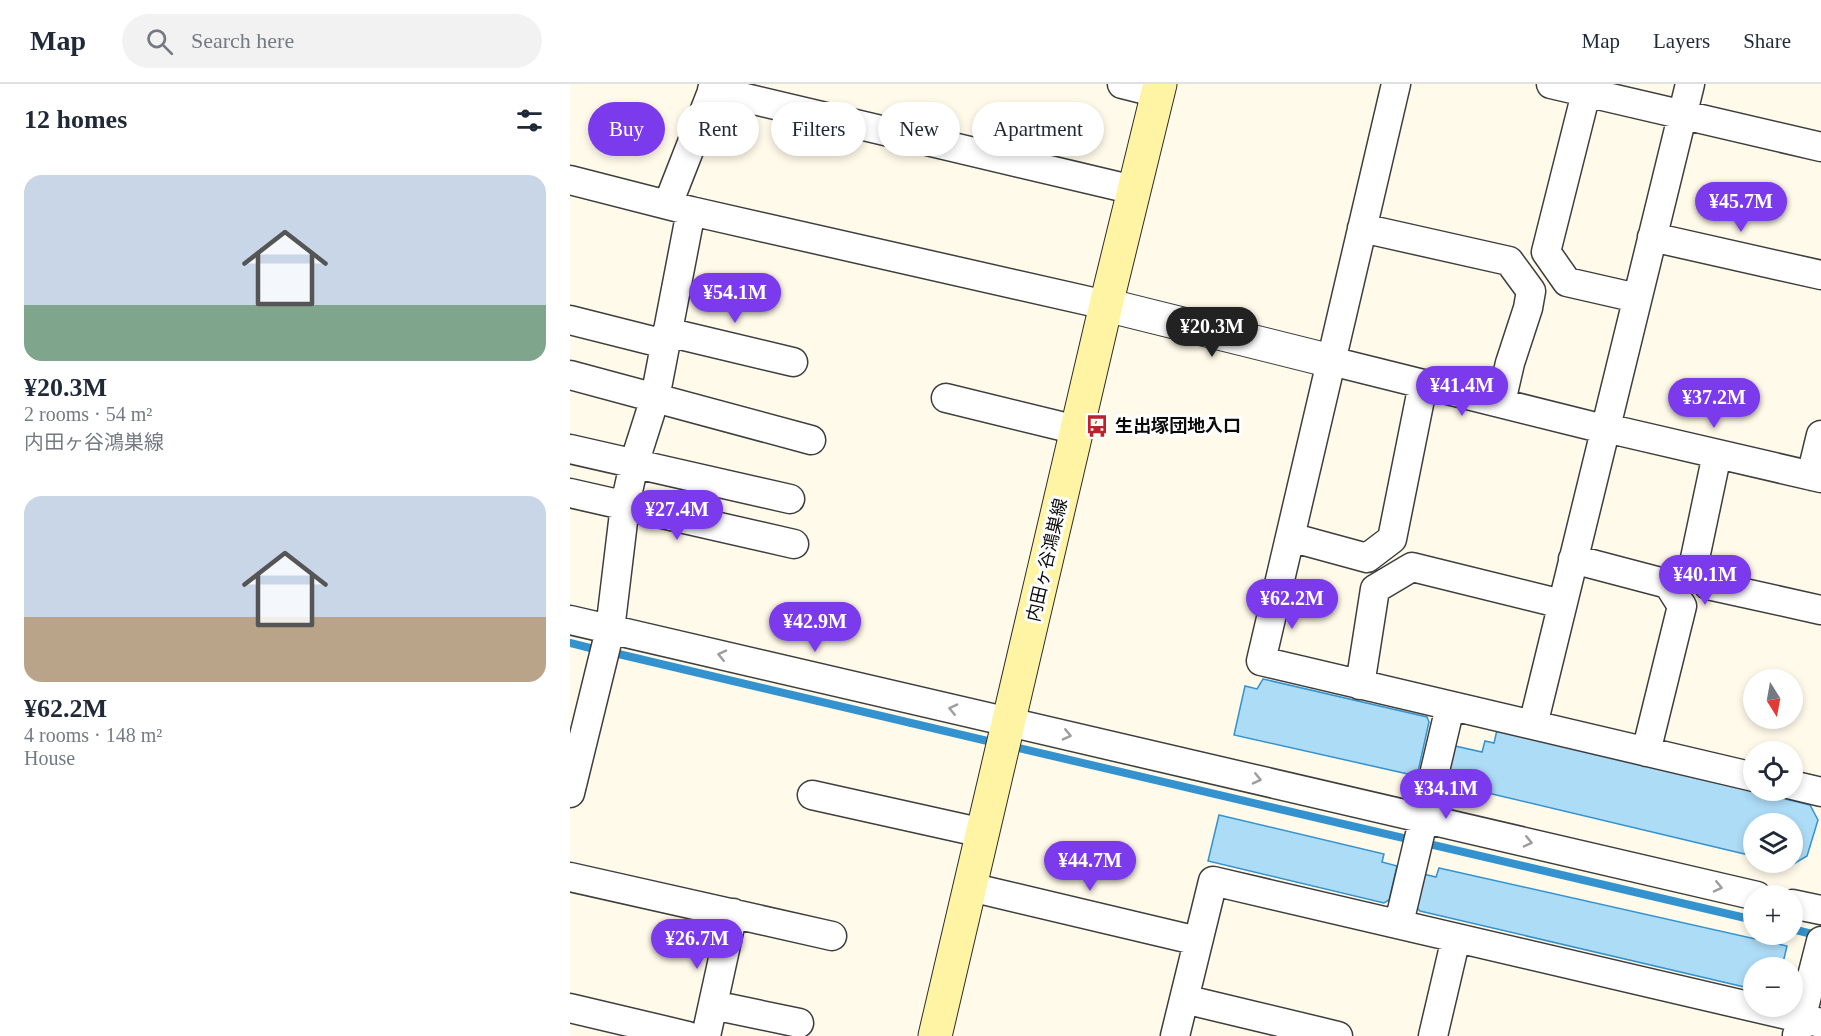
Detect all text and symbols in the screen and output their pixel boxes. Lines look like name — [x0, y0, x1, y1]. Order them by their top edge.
search box — [122, 14, 542, 68]
text: Map — [30, 25, 86, 56]
icon: search — [143, 25, 176, 58]
text: Search here — [191, 28, 294, 53]
text: Map — [1582, 29, 1620, 53]
text: Layers — [1653, 29, 1710, 53]
text: Share — [1743, 29, 1791, 53]
chip: Buy — [588, 102, 665, 156]
chip: Rent — [677, 102, 759, 156]
chip: Filters — [771, 102, 866, 156]
chip: New — [878, 102, 960, 156]
chip: Apartment — [972, 102, 1104, 156]
icon: filters — [513, 104, 546, 137]
text: 12 homes — [24, 105, 127, 134]
pin: ¥45.7M — [1692, 182, 1790, 233]
text: ¥45.7M — [1709, 190, 1773, 212]
icon: home — [231, 214, 339, 322]
pin: ¥54.1M — [686, 273, 784, 324]
text: ¥54.1M — [703, 281, 767, 303]
pin: ¥20.3M — [1163, 307, 1261, 358]
text: ¥20.3M — [1180, 315, 1244, 337]
pin: ¥41.4M — [1413, 366, 1511, 417]
text: ¥20.3M — [24, 373, 107, 402]
text: ¥41.4M — [1430, 374, 1494, 396]
pin: ¥37.2M — [1665, 378, 1763, 429]
text: ¥37.2M — [1682, 386, 1746, 408]
text: 2 rooms · 54 m² — [24, 403, 152, 425]
bus stop icon: 生出塚団地入口 — [1084, 413, 1110, 439]
place label: 生出塚団地入口 — [1115, 416, 1241, 436]
text: 内田ヶ谷鴻巣線 — [24, 431, 164, 453]
pin: ¥27.4M — [628, 490, 726, 541]
street label: 内田ヶ谷鴻巣線 — [1023, 496, 1071, 624]
text: ¥27.4M — [645, 498, 709, 520]
icon: home — [231, 535, 339, 643]
pin: ¥40.1M — [1656, 555, 1754, 606]
text: ¥40.1M — [1673, 563, 1737, 585]
pin: ¥62.2M — [1243, 579, 1341, 630]
text: ¥62.2M — [1260, 587, 1324, 609]
pin: ¥42.9M — [766, 602, 864, 653]
text: ¥42.9M — [783, 610, 847, 632]
one-way arrow — [717, 650, 727, 663]
north arrow — [1743, 669, 1803, 729]
map controls — [1743, 669, 1803, 1017]
text: ¥62.2M — [24, 694, 107, 723]
one-way arrow — [948, 703, 958, 716]
text: 4 rooms · 148 m² — [24, 724, 162, 746]
one-way arrow — [1062, 728, 1072, 741]
button: locate — [1743, 741, 1803, 801]
text: House — [24, 747, 75, 769]
pin: ¥34.1M — [1397, 769, 1495, 820]
one-way arrow — [1251, 772, 1261, 785]
text: ¥34.1M — [1414, 777, 1478, 799]
button: layers — [1743, 813, 1803, 873]
one-way arrow — [1523, 835, 1533, 848]
pin: ¥44.7M — [1041, 841, 1139, 892]
text: ¥44.7M — [1058, 849, 1122, 871]
one-way arrow — [1713, 879, 1723, 892]
button: + — [1743, 885, 1803, 945]
pin: ¥26.7M — [648, 919, 746, 970]
text: ¥26.7M — [665, 927, 729, 949]
button: − — [1743, 957, 1803, 1017]

